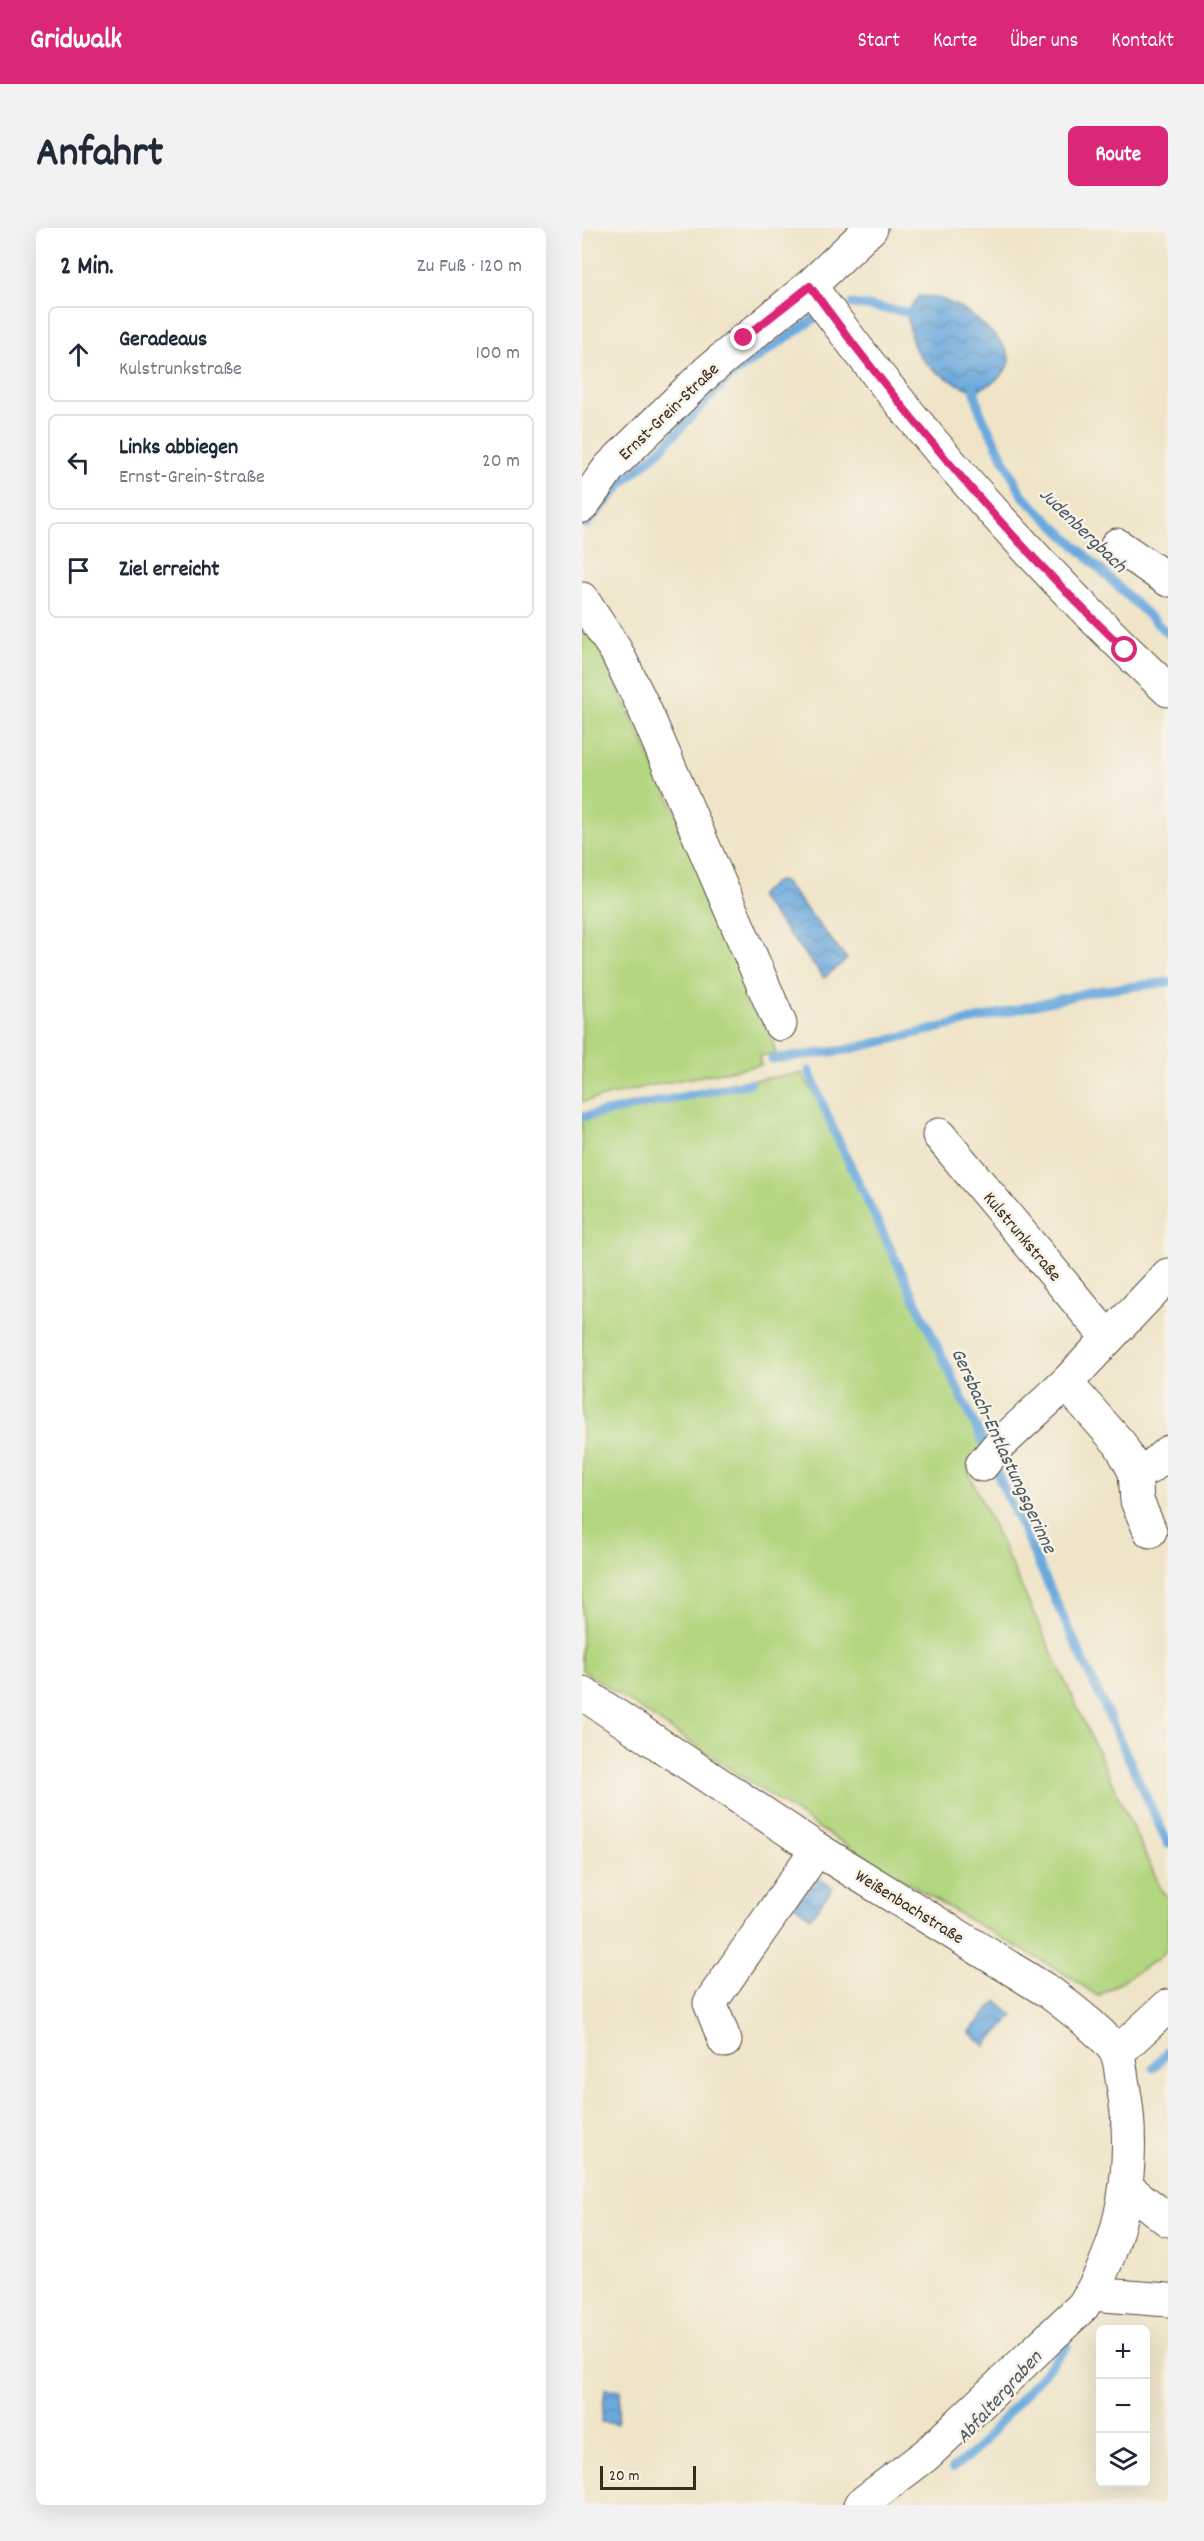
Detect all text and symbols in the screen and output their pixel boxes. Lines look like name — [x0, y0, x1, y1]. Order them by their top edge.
text: Gridwalk — [30, 22, 122, 62]
text: Start — [858, 27, 900, 57]
text: Karte — [933, 27, 977, 57]
text: Über uns — [1010, 27, 1078, 57]
text: Kontakt — [1111, 27, 1174, 57]
text: Anfahrt — [36, 126, 163, 186]
button: Route — [1068, 126, 1168, 186]
text: 2 Min. — [60, 249, 114, 286]
text: Zu Fuß · 120 m — [417, 253, 522, 281]
route end — [730, 324, 756, 350]
text: Geradeaus — [119, 325, 207, 356]
icon: ahead — [62, 338, 95, 371]
text: 100 m — [476, 340, 520, 368]
text: Kulstrunkstraße — [119, 356, 242, 384]
street label: Ernst-Grein-Straße — [614, 358, 726, 467]
text: Links abbiegen — [119, 433, 238, 464]
icon: left — [62, 446, 95, 479]
text: 20 m — [482, 448, 520, 476]
text: Ernst-Grein-Straße — [119, 464, 265, 492]
water label: Judenbergbach — [1032, 482, 1133, 581]
icon: arrive — [62, 554, 95, 587]
text: Ziel erreicht — [119, 555, 219, 586]
route start — [1111, 636, 1137, 662]
street label: Kulstrunkstraße — [976, 1187, 1066, 1288]
water label: Gersbach-Entlastungsgerinne — [942, 1344, 1063, 1560]
street label: Weißenbachstraße — [850, 1865, 968, 1952]
map controls — [1096, 2325, 1150, 2487]
button: + — [1096, 2325, 1150, 2379]
water label: Abfaltergraben — [951, 2345, 1050, 2451]
button: − — [1096, 2379, 1150, 2433]
button: layers — [1096, 2433, 1150, 2487]
scale bar — [600, 2463, 696, 2490]
text: 20 m — [609, 2465, 639, 2488]

